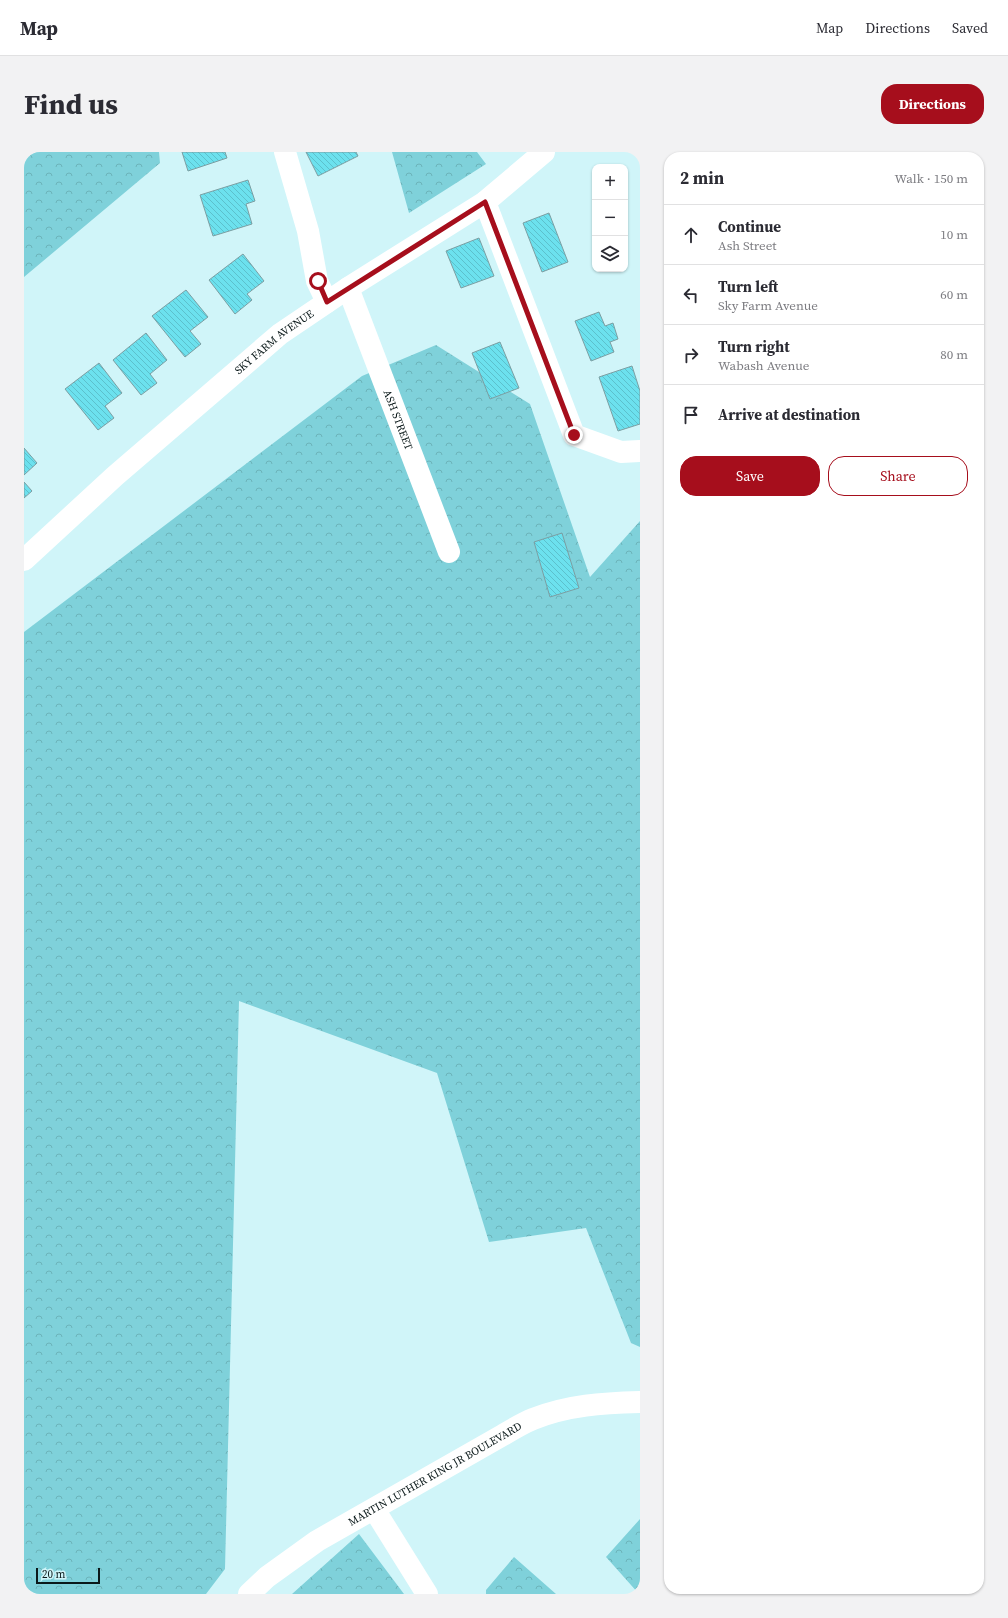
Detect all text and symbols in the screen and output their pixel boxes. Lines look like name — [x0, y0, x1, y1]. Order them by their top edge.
text: Map — [20, 15, 58, 41]
text: Map — [816, 18, 843, 38]
text: Directions — [865, 18, 930, 38]
text: Saved — [952, 18, 988, 38]
button: Directions — [881, 84, 984, 124]
text: Find us — [24, 85, 118, 123]
map controls — [592, 164, 628, 272]
button: + — [592, 164, 628, 200]
text: 2 min — [680, 166, 724, 190]
text: Walk · 150 m — [895, 170, 968, 187]
button: − — [592, 200, 628, 236]
text: Continue — [718, 216, 781, 237]
icon: ahead — [680, 224, 702, 246]
text: 10 m — [940, 226, 968, 243]
button: layers — [592, 236, 628, 272]
text: Ash Street — [718, 237, 777, 254]
route start — [309, 272, 327, 290]
text: Turn left — [718, 276, 778, 297]
icon: left — [680, 284, 702, 306]
text: 60 m — [940, 286, 968, 303]
text: Sky Farm Avenue — [718, 297, 818, 314]
street label: SKY FARM AVENUE — [231, 306, 317, 378]
text: Turn right — [718, 336, 790, 357]
icon: right — [680, 344, 702, 366]
text: 80 m — [940, 346, 968, 363]
text: Wabash Avenue — [718, 357, 809, 374]
street label: ASH STREET — [380, 388, 416, 452]
icon: arrive — [680, 404, 702, 426]
text: Arrive at destination — [718, 404, 860, 425]
route end — [565, 426, 583, 444]
button: Save — [680, 456, 820, 496]
button: Share — [828, 456, 968, 496]
street label: MARTIN LUTHER KING JR BOULEVARD — [346, 1419, 525, 1530]
scale bar — [36, 1566, 100, 1585]
text: 20 m — [42, 1567, 65, 1582]

